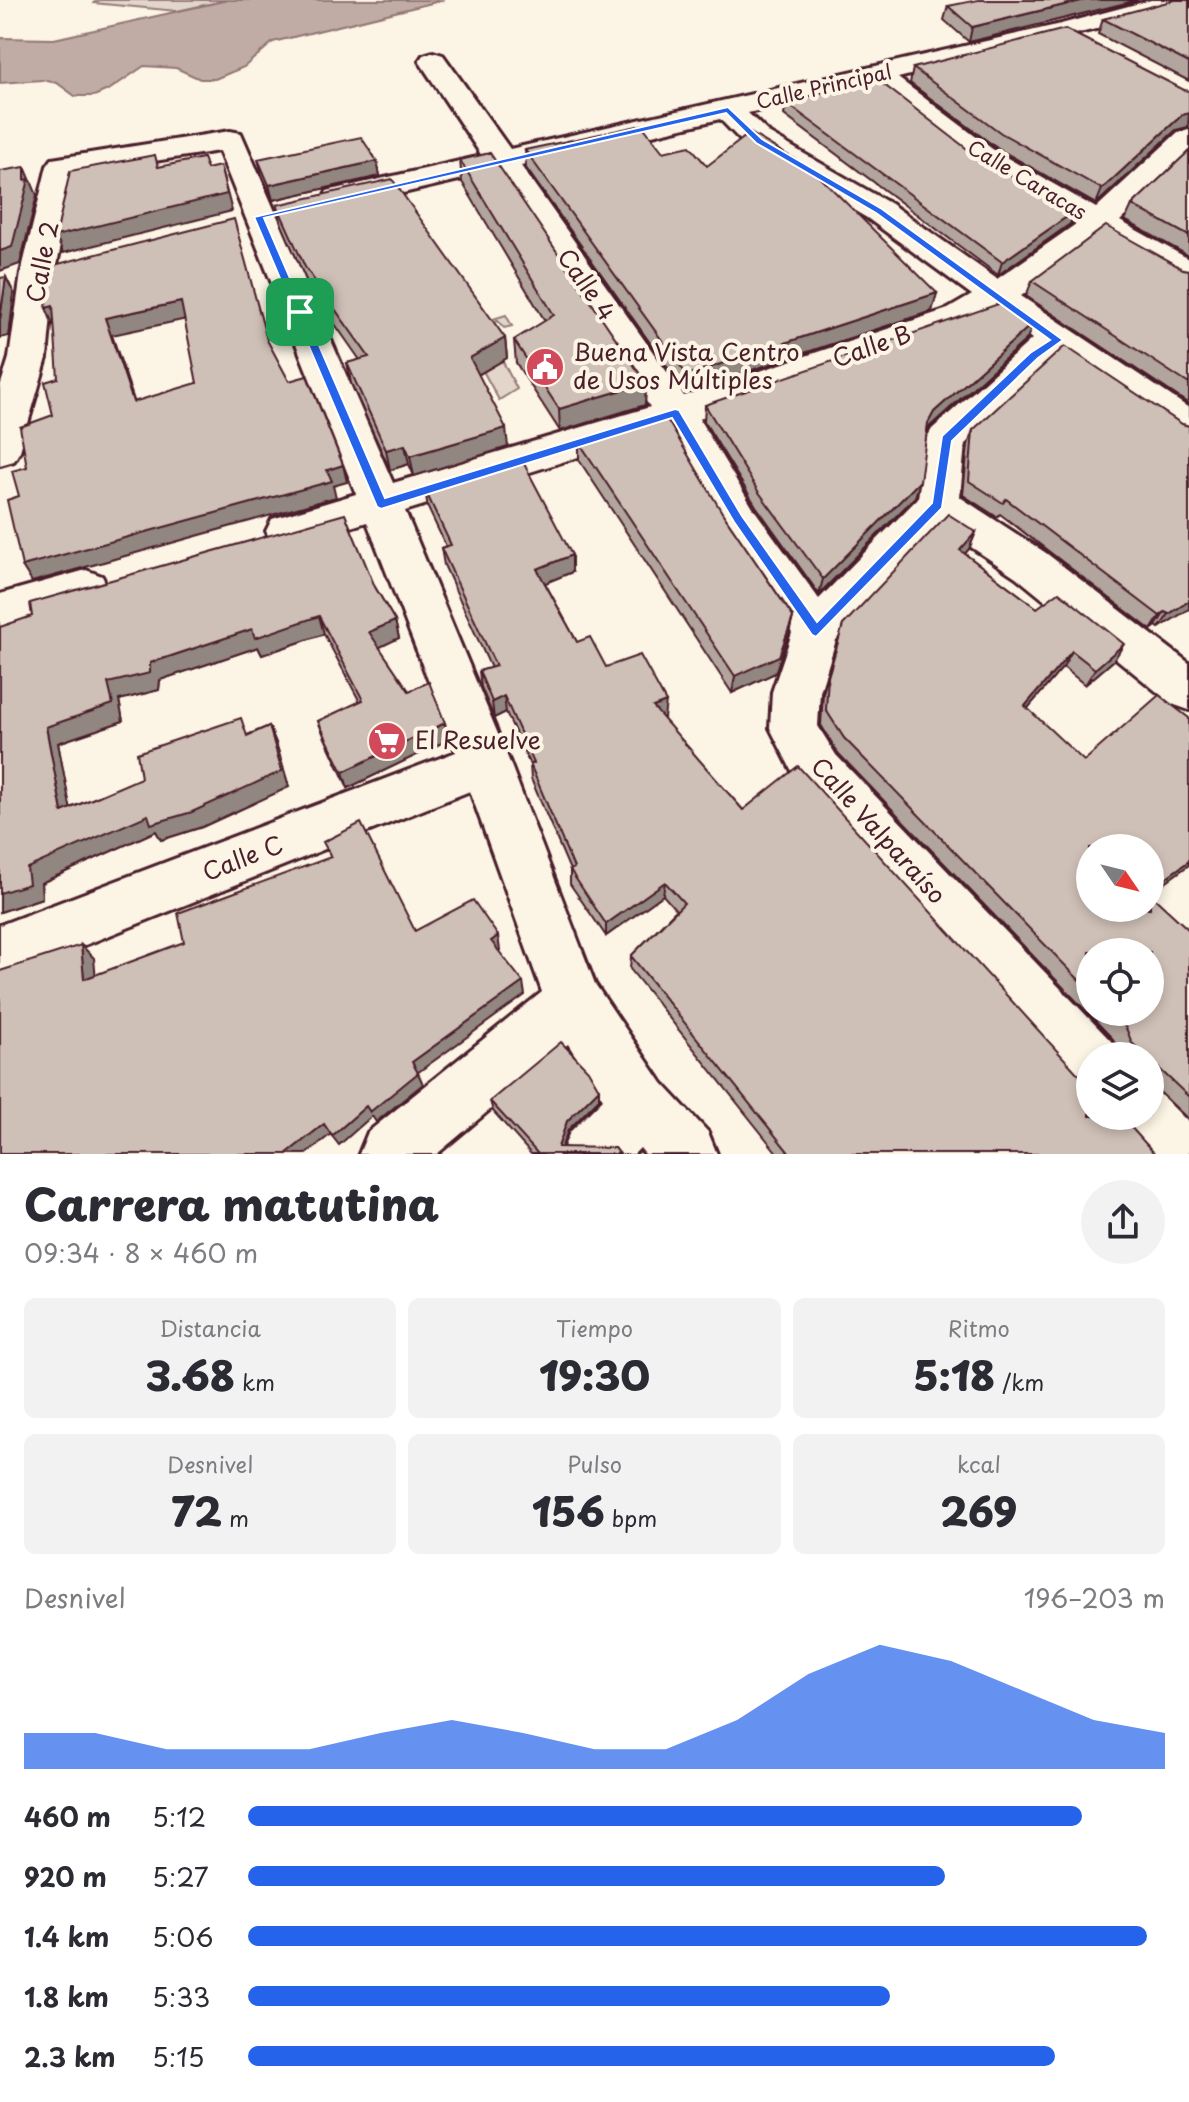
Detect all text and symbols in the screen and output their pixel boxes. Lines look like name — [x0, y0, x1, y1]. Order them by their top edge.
street label: Calle Principal — [753, 56, 895, 116]
street label: Calle Caracas — [962, 132, 1093, 227]
street label: Calle 2 — [16, 218, 67, 305]
street label: Calle 4 — [550, 240, 626, 327]
pin — [266, 278, 334, 346]
icon: arrive — [278, 290, 322, 334]
street label: Calle B — [827, 315, 916, 375]
place label: Buena Vista Centro de Usos Múltiples — [573, 333, 799, 397]
public building icon: Buena Vista Centro de Usos Múltiples — [524, 346, 566, 388]
supermarket icon: El Resuelve — [366, 720, 408, 762]
place label: El Resuelve — [415, 721, 541, 757]
street label: Calle Valparaíso — [804, 748, 955, 911]
street label: Calle C — [197, 825, 288, 889]
north arrow — [1076, 834, 1164, 922]
map controls — [1076, 834, 1164, 1130]
button: locate — [1076, 938, 1164, 1026]
button: layers — [1076, 1042, 1164, 1130]
text: Carrera matutina — [24, 1170, 439, 1236]
button: share — [1081, 1180, 1165, 1264]
text: 09:34 · 8 × 460 m — [24, 1233, 258, 1272]
text: Distancia — [159, 1311, 261, 1344]
text: Tiempo — [556, 1311, 633, 1344]
text: Ritmo — [948, 1311, 1010, 1344]
text: 3.68 — [145, 1344, 235, 1405]
text: 19:30 — [539, 1344, 650, 1405]
text: 5:18 — [913, 1344, 995, 1405]
text: km — [235, 1365, 275, 1398]
text: /km — [995, 1365, 1044, 1398]
text: Desnivel — [167, 1447, 253, 1480]
text: Pulso — [567, 1447, 622, 1480]
text: kcal — [957, 1447, 1001, 1480]
text: 72 — [171, 1480, 222, 1541]
text: 156 — [532, 1480, 605, 1541]
text: 269 — [940, 1480, 1017, 1541]
text: m — [222, 1501, 249, 1534]
text: bpm — [605, 1501, 657, 1534]
text: Desnivel — [24, 1578, 125, 1617]
text: 196–203 m — [1024, 1578, 1165, 1617]
text: 460 m — [24, 1797, 111, 1836]
text: 5:12 — [152, 1797, 206, 1836]
text: 920 m — [24, 1857, 107, 1896]
text: 5:27 — [152, 1857, 209, 1896]
text: 1.4 km — [24, 1917, 109, 1956]
text: 5:06 — [152, 1917, 213, 1956]
text: 1.8 km — [24, 1977, 109, 2016]
text: 5:33 — [152, 1977, 210, 2016]
text: 2.3 km — [24, 2037, 116, 2076]
text: 5:15 — [152, 2037, 205, 2076]

